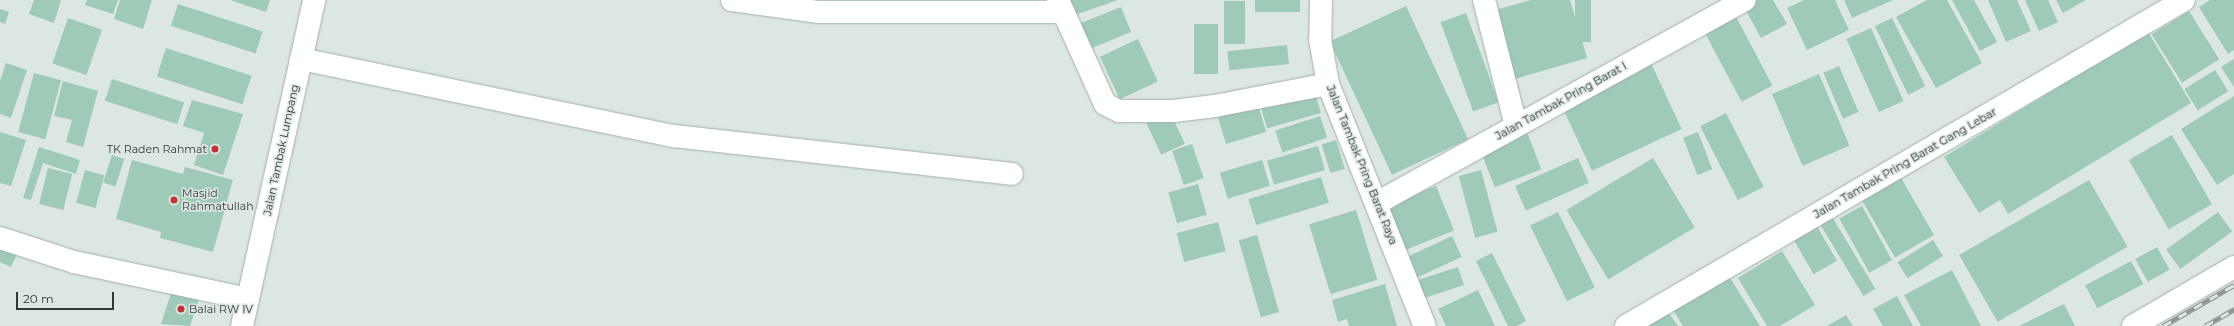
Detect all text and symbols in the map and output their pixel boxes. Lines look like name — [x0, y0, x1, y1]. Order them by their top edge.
street label: Jalan Tambak Pring Barat I — [1493, 59, 1629, 143]
street label: Jalan Tambak Lumpang — [261, 83, 301, 217]
street label: Jalan Tambak Pring Barat Raya — [1324, 83, 1400, 247]
street label: Jalan Tambak Pring Barat Gang Lebar — [1811, 105, 1999, 221]
place label: TK Raden Rahmat — [107, 142, 207, 156]
marker: TK Raden Rahmat — [210, 144, 220, 154]
place label: Masjid Rahmatullah — [182, 187, 254, 213]
marker: Masjid Rahmatullah — [169, 195, 179, 205]
scale bar — [18, 284, 116, 310]
text: 20 m — [23, 291, 54, 306]
place label: Balai RW IV — [189, 302, 253, 316]
marker: Balai RW IV — [176, 304, 186, 314]

